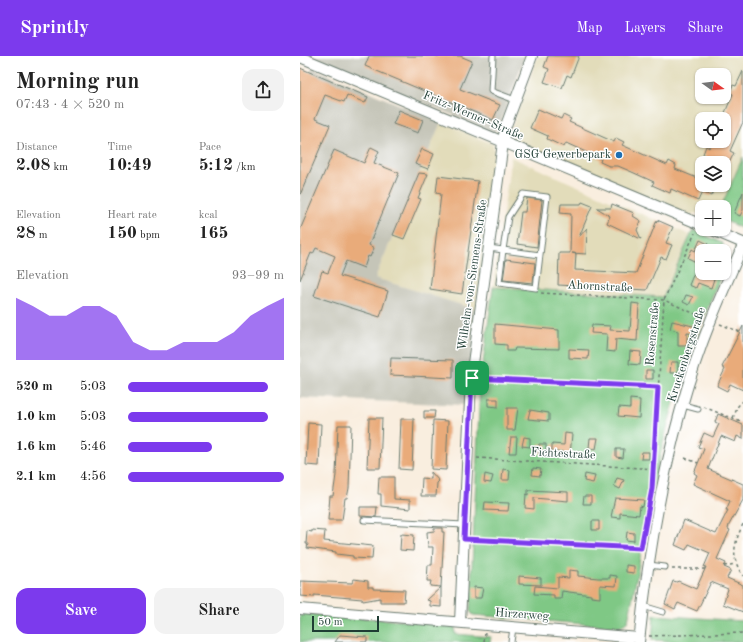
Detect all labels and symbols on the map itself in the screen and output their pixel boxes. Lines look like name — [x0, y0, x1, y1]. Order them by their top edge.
north arrow — [695, 68, 731, 104]
street label: Fritz-Werner-Straße — [421, 89, 525, 143]
place label: GSG Gewerbepark — [515, 149, 611, 161]
marker: GSG Gewerbepark — [614, 150, 624, 160]
street label: Wilhelm-von-Siemens-Straße — [456, 198, 490, 351]
street label: Ahornstraße — [567, 279, 633, 295]
street label: Rosenstraße — [644, 301, 662, 366]
street label: Kruckenbergstraße — [666, 306, 708, 404]
pin — [455, 361, 489, 395]
street label: Fichtestraße — [530, 446, 596, 462]
street label: Hirzerweg — [495, 607, 550, 623]
scale bar — [312, 614, 379, 633]

